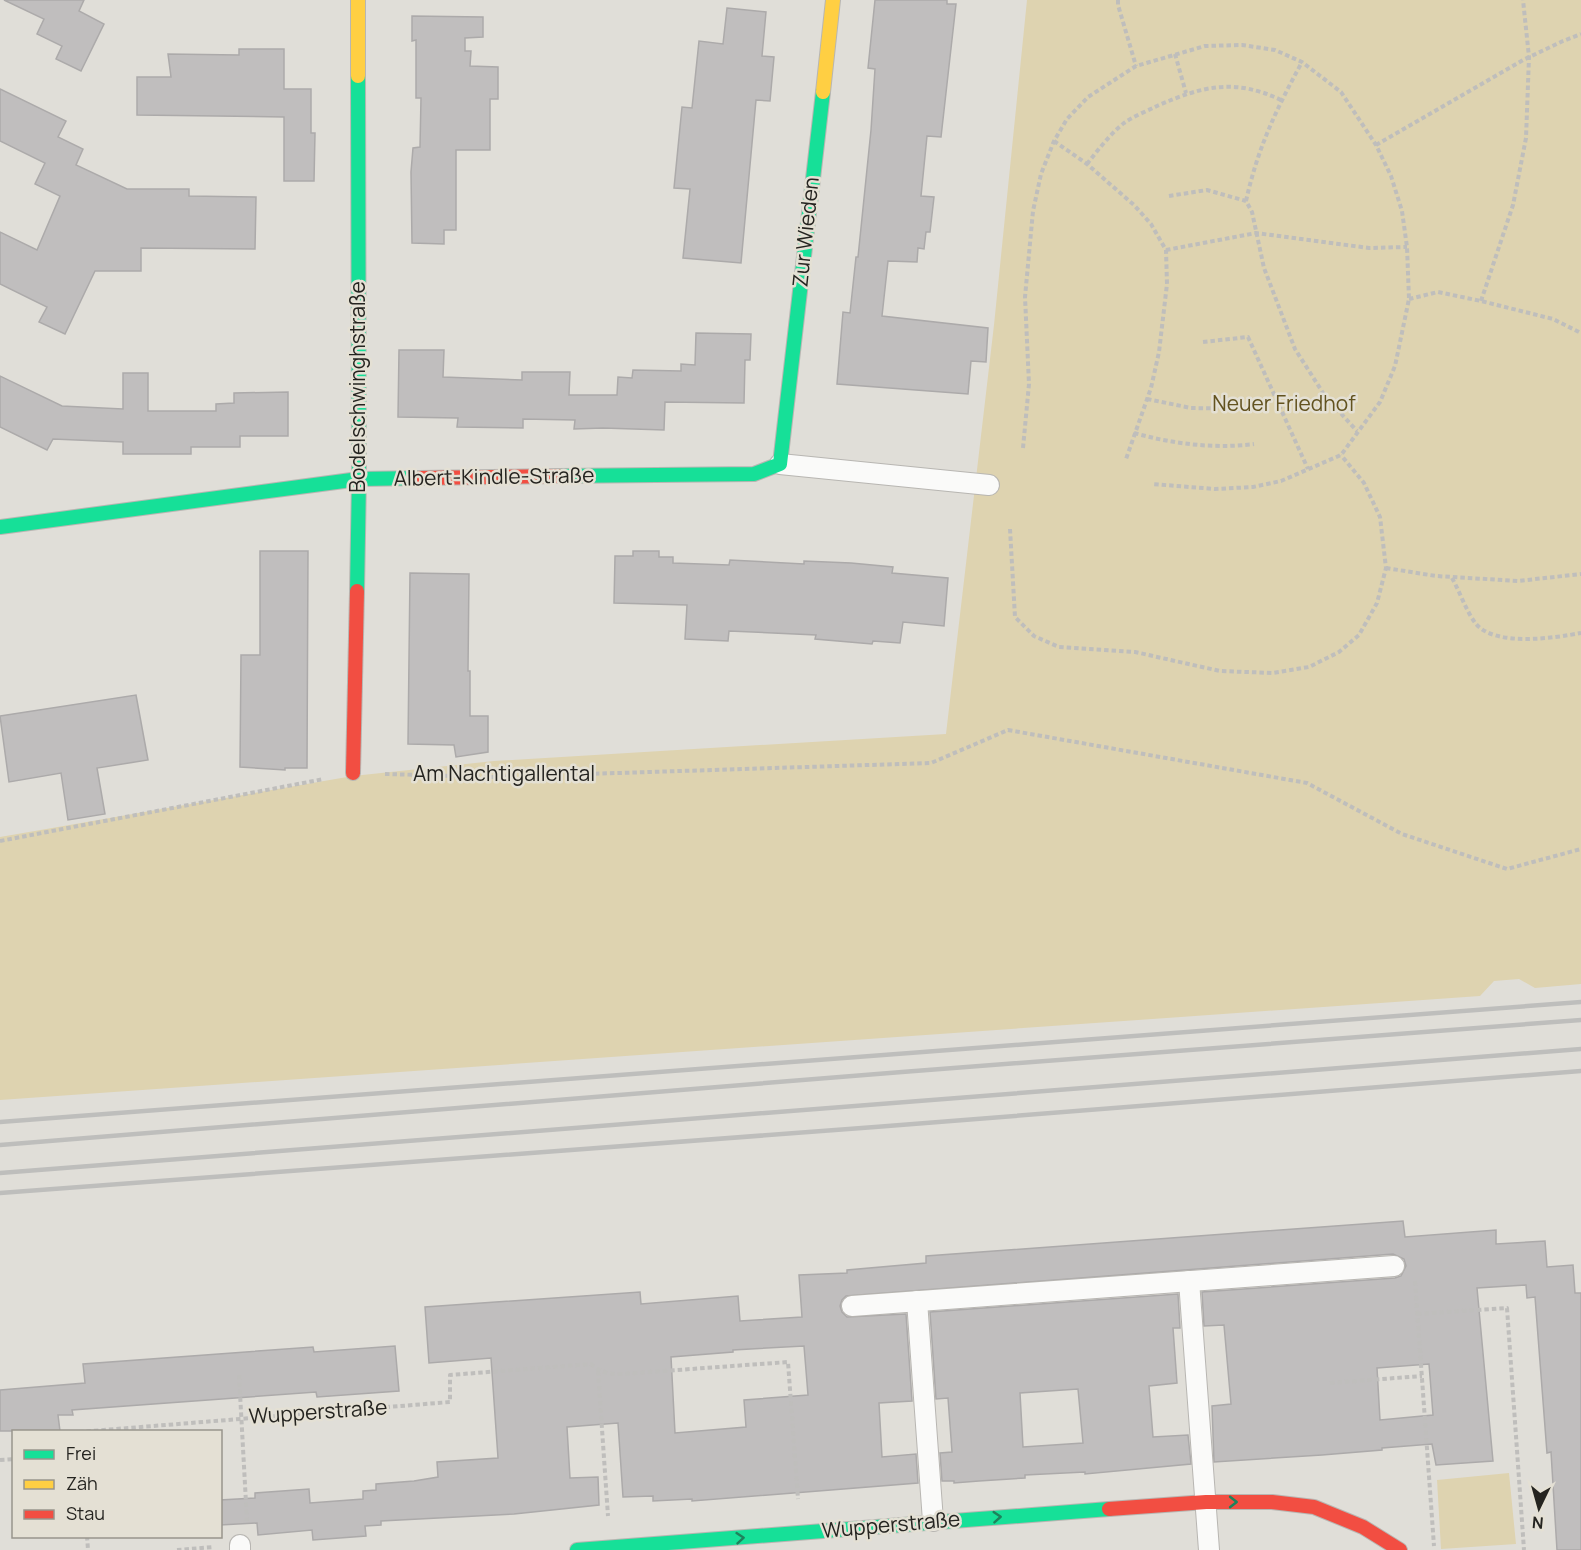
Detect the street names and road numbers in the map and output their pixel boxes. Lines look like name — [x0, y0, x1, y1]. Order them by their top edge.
street label: Zur Wieden — [785, 176, 825, 288]
street label: Bodelschwinghstraße — [343, 281, 371, 493]
street label: Albert-Kindle-Straße — [393, 460, 595, 492]
street label: Am Nachtigallental — [413, 759, 595, 787]
street label: Wupperstraße — [248, 1392, 388, 1430]
street label: Wupperstraße — [821, 1504, 961, 1544]

